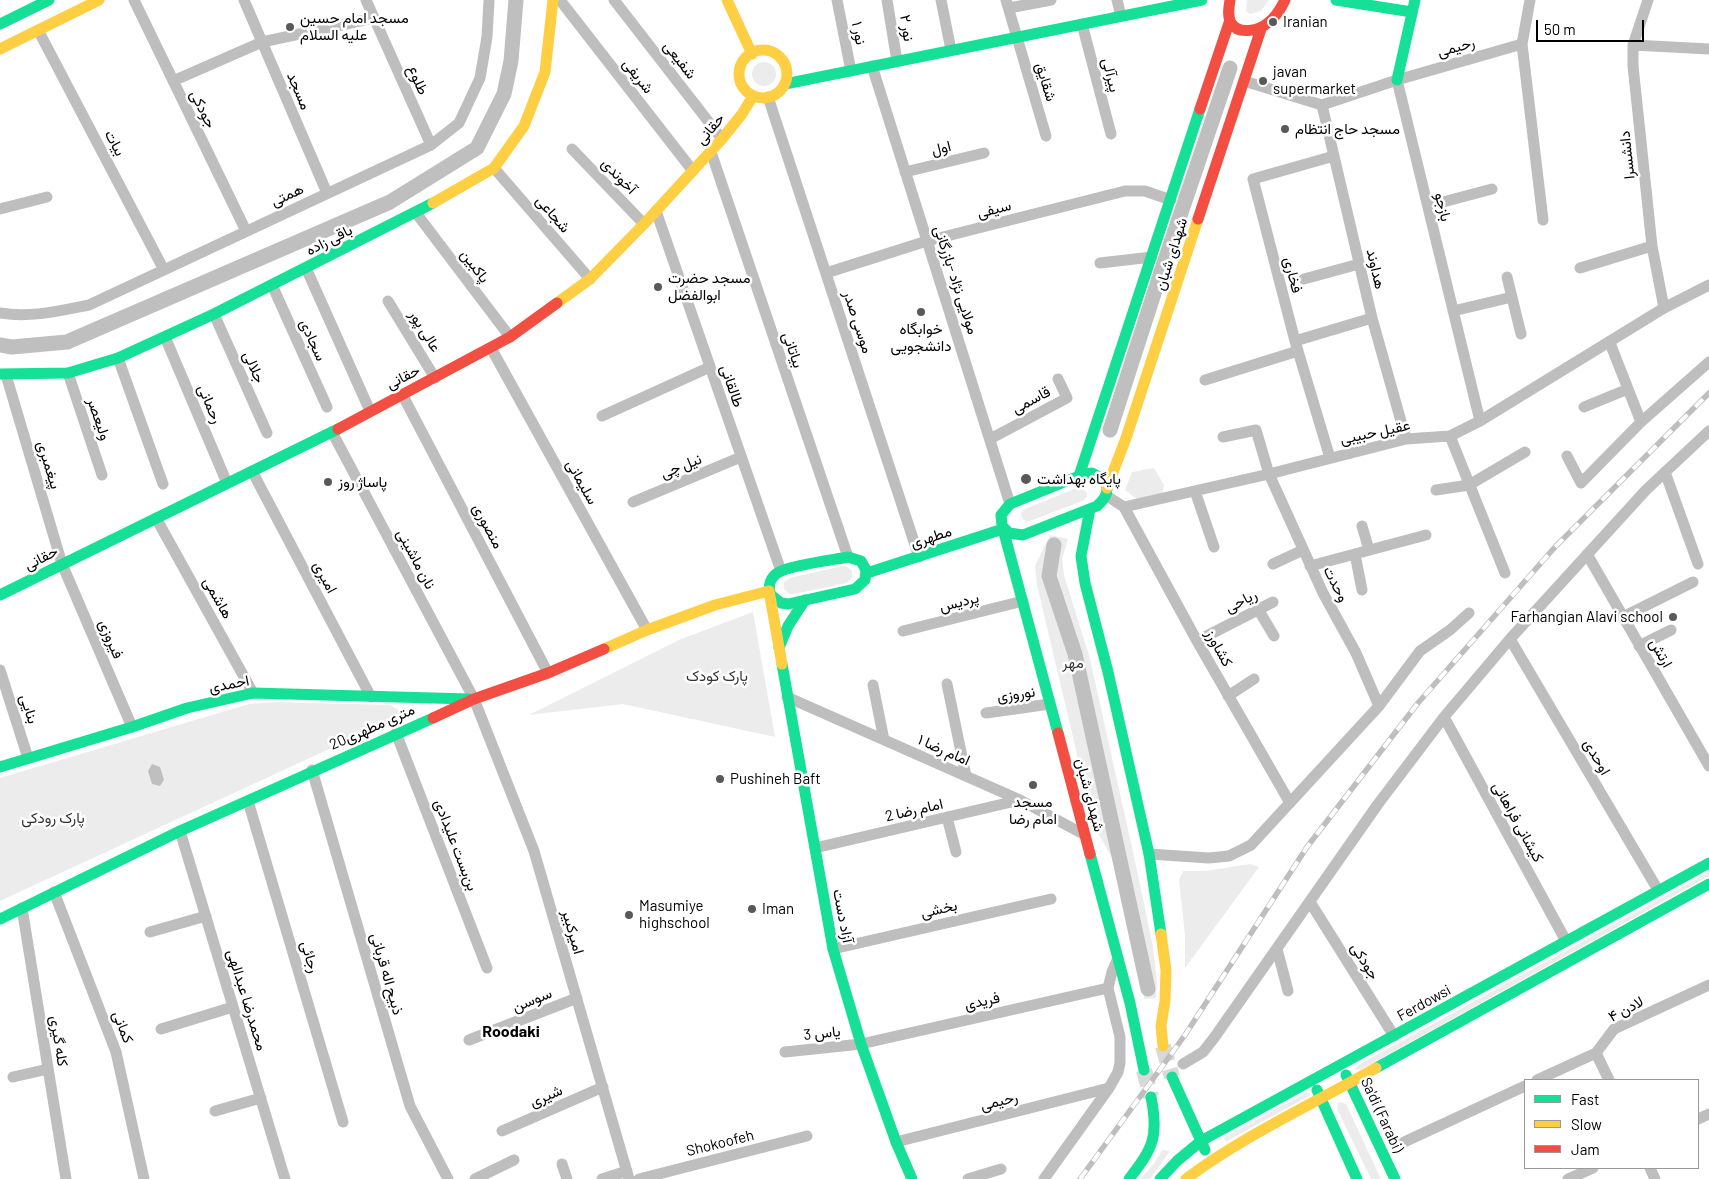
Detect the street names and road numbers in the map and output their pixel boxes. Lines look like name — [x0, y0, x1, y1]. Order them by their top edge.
street label: نور ۲ — [896, 13, 918, 43]
street label: نور ۱ — [848, 20, 870, 46]
street label: رحیمی — [1435, 33, 1477, 61]
street label: شفیعی — [660, 37, 700, 83]
street label: شریفی — [619, 55, 657, 97]
street label: پیرآلی — [1098, 56, 1124, 94]
street label: شقایق — [1032, 61, 1060, 103]
street label: طلوع — [404, 62, 432, 98]
street label: مسجد — [283, 70, 315, 112]
street label: جودکی — [186, 87, 220, 131]
street label: حقانی — [692, 110, 728, 148]
street label: بیات — [101, 127, 129, 159]
street label: دانشسرا — [1616, 130, 1638, 180]
street label: اول — [929, 137, 953, 159]
street label: آخوندی — [598, 154, 640, 198]
street label: همتی — [268, 180, 306, 210]
street label: بازجو — [1431, 191, 1455, 223]
street label: شجاعی — [532, 192, 574, 236]
street label: سیفی — [975, 196, 1013, 222]
street label: شهدای شبان — [1151, 215, 1191, 293]
street label: باقی زاده — [303, 221, 355, 259]
street label: مولایی نژاد -بازرگانی — [930, 223, 982, 337]
street label: پاکبین — [457, 246, 493, 286]
street label: هداوند — [1363, 247, 1389, 291]
street label: فخاری — [1280, 255, 1306, 295]
street label: موسی صدر — [839, 288, 877, 356]
street label: عالی پور — [405, 307, 445, 355]
street label: سجادی — [296, 316, 330, 364]
street label: بیاتانی — [779, 330, 807, 370]
street label: جلالی — [239, 348, 269, 386]
street label: حقانی — [383, 361, 423, 393]
street label: طالقانی — [716, 363, 748, 409]
street label: رحمانی — [194, 382, 226, 426]
street label: قاسمی — [1009, 382, 1053, 418]
street label: ولیعصر — [83, 395, 115, 443]
street label: عقیل حبیبی — [1338, 416, 1412, 448]
street label: پیغمبری — [33, 439, 65, 491]
street label: نیل چی — [658, 450, 704, 482]
street label: سلیمانی — [562, 456, 602, 508]
street label: منصوری — [469, 500, 507, 552]
street label: مطهری — [908, 522, 954, 552]
street label: نان ماشینی — [393, 526, 439, 592]
street label: حقانی — [21, 542, 61, 574]
street label: امیری — [309, 558, 341, 596]
street label: وحدت — [1319, 563, 1353, 605]
street label: هاشمی — [199, 574, 237, 622]
street label: ریاحی — [1222, 585, 1260, 617]
street label: پردیس — [937, 588, 981, 616]
street label: فیروزی — [95, 617, 127, 661]
street label: کشاورز — [1201, 626, 1237, 670]
street label: ارتش — [1646, 635, 1676, 671]
street label: احمدی — [207, 671, 251, 697]
street label: نوروزی — [996, 682, 1036, 706]
street label: بنایی — [16, 692, 42, 726]
street label: 20متری مطهری — [327, 700, 417, 754]
street label: امام رضا ۱ — [915, 731, 973, 769]
street label: اوحدی — [1580, 736, 1614, 778]
street label: شهدای شبان — [1072, 756, 1108, 834]
street label: کیشانی فراهانی — [1489, 779, 1547, 865]
street label: امام رضا 2 — [883, 795, 945, 825]
street label: بن‌بست علیدادی — [430, 797, 482, 893]
street label: آزاد دست — [829, 888, 857, 944]
street label: بخشی — [919, 896, 959, 922]
street label: امیرکبیر — [558, 908, 588, 956]
street label: ذبیح اله قربانی — [367, 931, 407, 1017]
street label: رجائی — [297, 939, 323, 975]
street label: جودکی — [1347, 939, 1383, 983]
street label: محمدرضا عبدالهی — [223, 947, 271, 1053]
street label: Ferdowsi — [1394, 981, 1454, 1025]
street label: سوسن — [510, 984, 554, 1016]
street label: فریدی — [962, 988, 1002, 1014]
street label: لادن ۴ — [1605, 992, 1647, 1026]
street label: کمانی — [109, 1008, 137, 1046]
street label: کله گیری — [46, 1014, 72, 1068]
street label: یاس 3 — [803, 1022, 841, 1044]
street label: Sa'di (Farabi) — [1357, 1075, 1407, 1155]
street label: شیری — [527, 1081, 565, 1111]
street label: رحیمی — [978, 1088, 1020, 1114]
street label: Shokoofeh — [684, 1126, 756, 1160]

